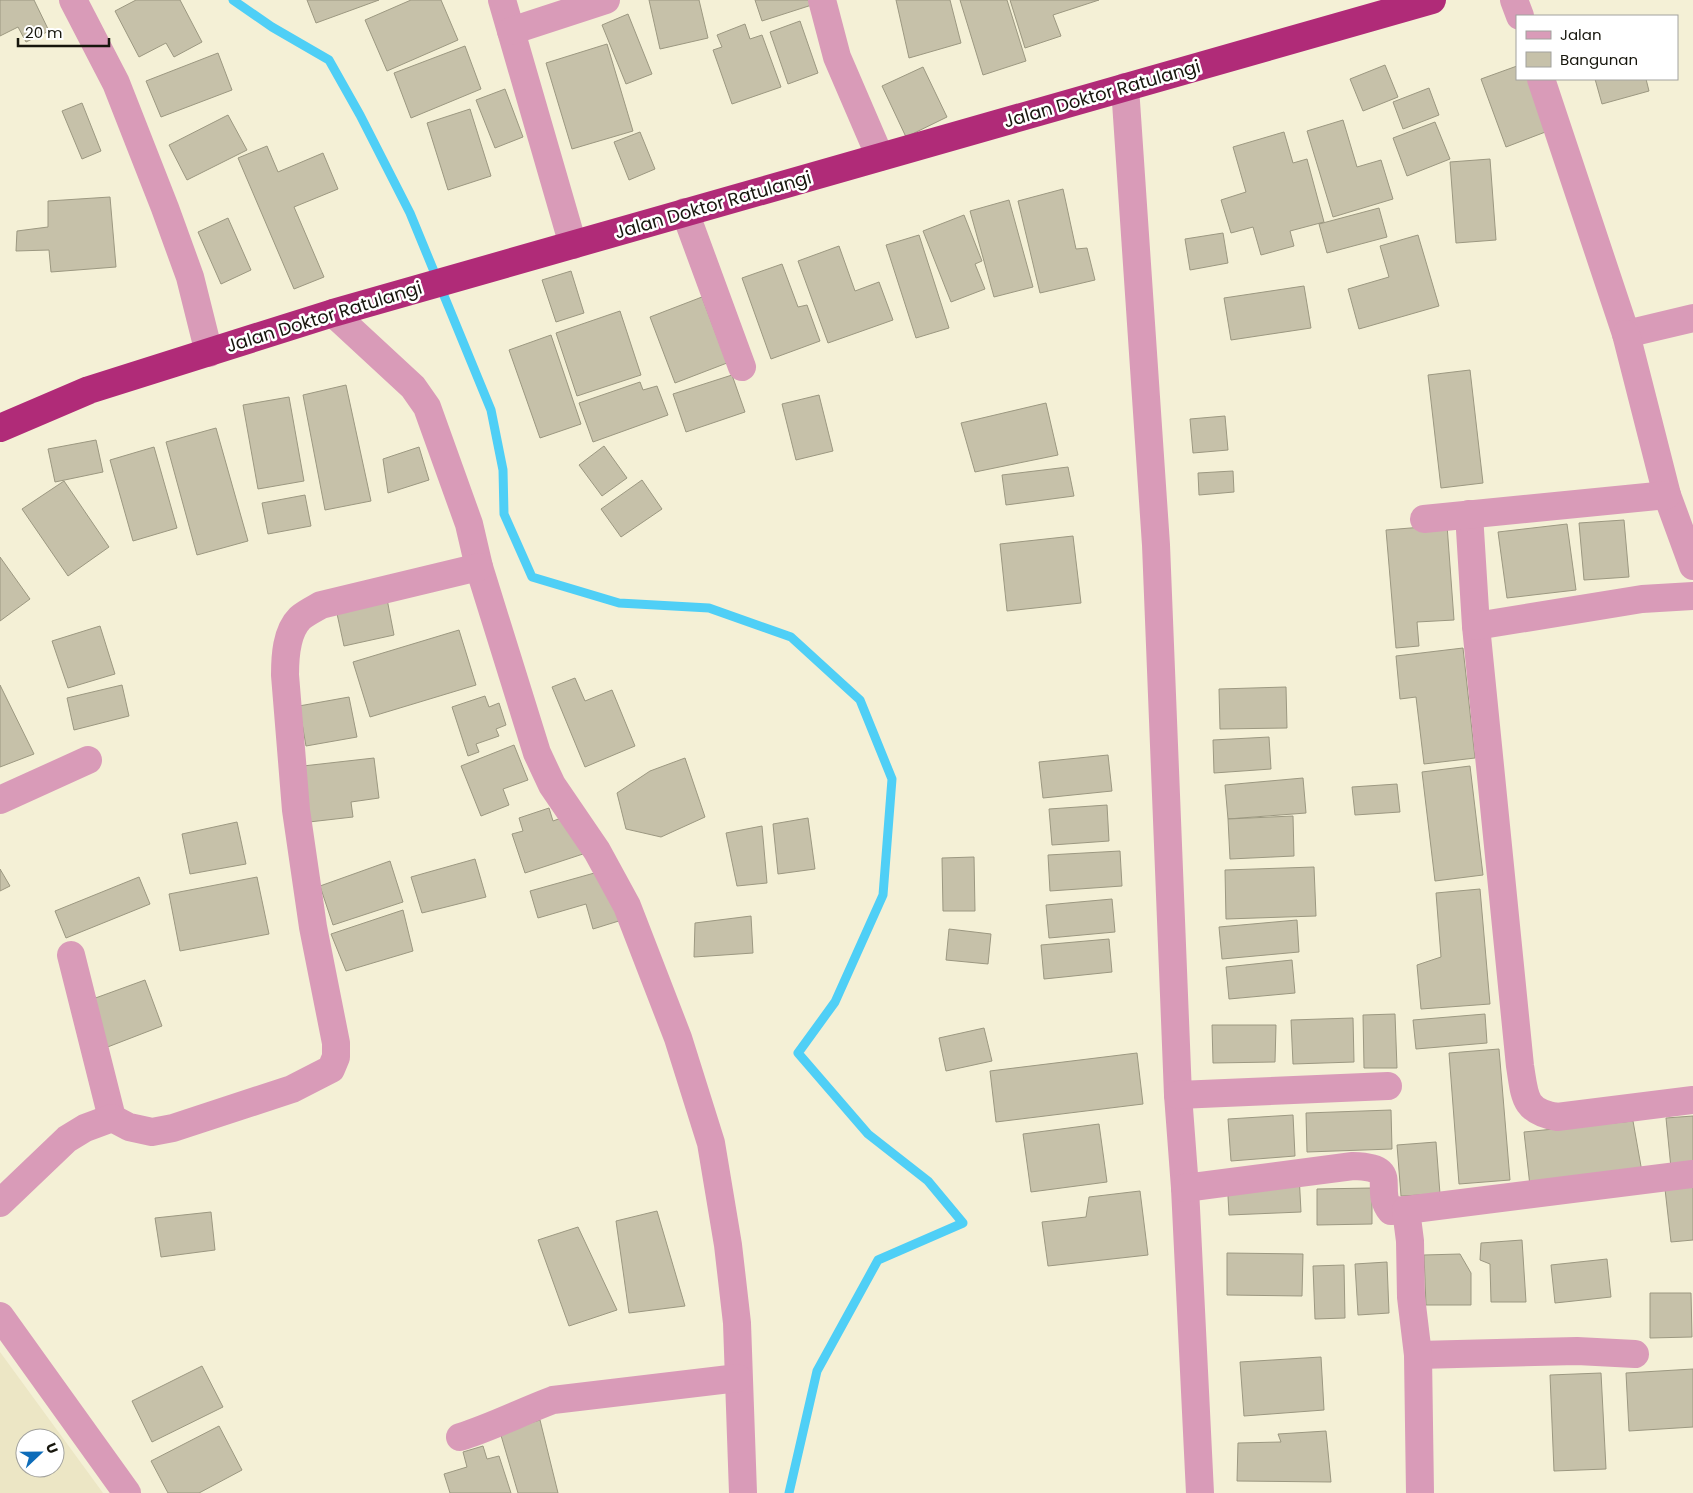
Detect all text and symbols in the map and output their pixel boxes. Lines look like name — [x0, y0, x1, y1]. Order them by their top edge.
scale bar — [18, 15, 109, 47]
legend — [1516, 15, 1678, 80]
text: 20 m — [25, 22, 63, 43]
text: Jalan — [1560, 24, 1602, 45]
text: Bangunan — [1560, 49, 1638, 70]
street label: Jalan Doktor Ratulangi — [1001, 53, 1203, 134]
street label: Jalan Doktor Ratulangi — [612, 164, 814, 245]
street label: Jalan Doktor Ratulangi — [223, 275, 425, 358]
north arrow — [15, 1428, 65, 1478]
text: U — [41, 1440, 63, 1457]

